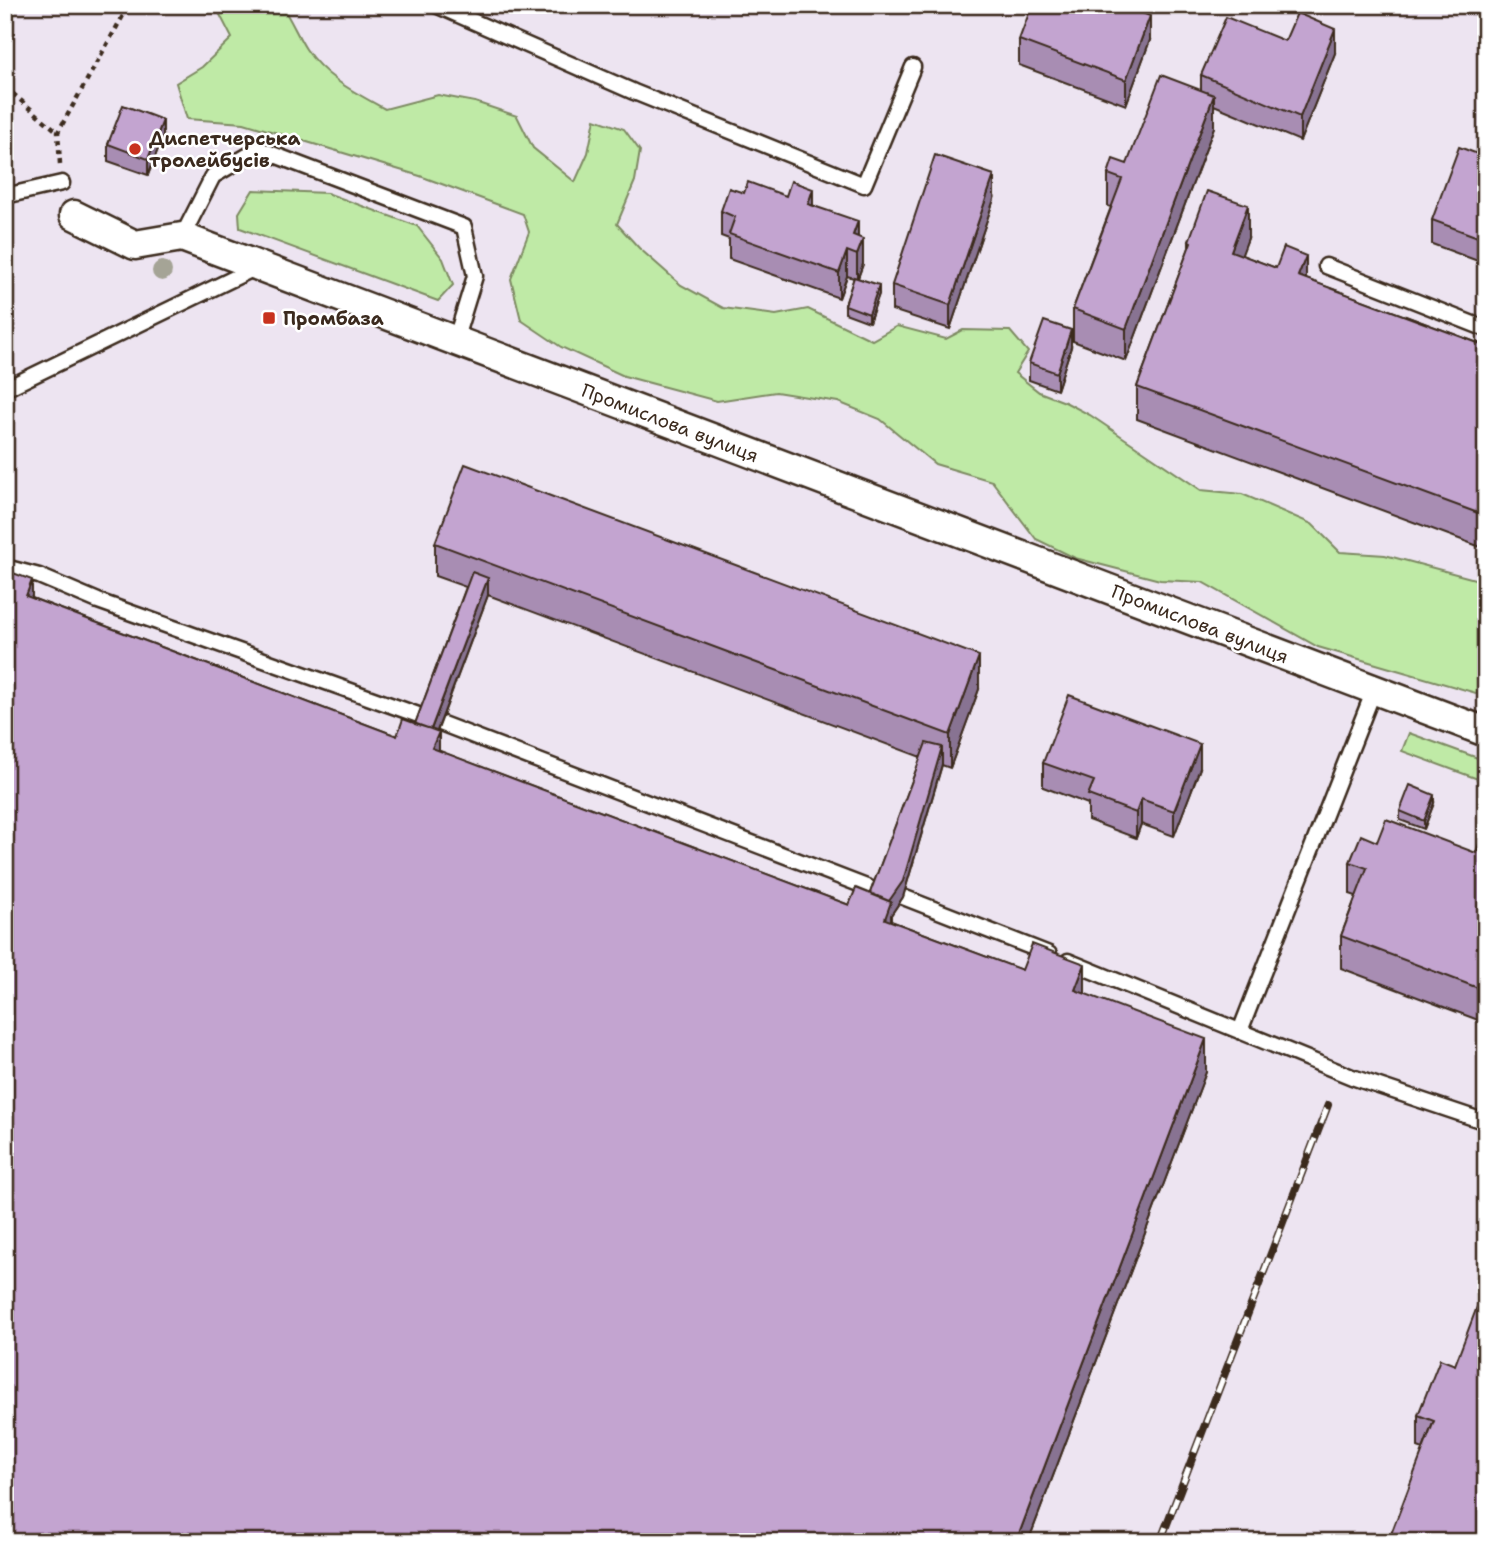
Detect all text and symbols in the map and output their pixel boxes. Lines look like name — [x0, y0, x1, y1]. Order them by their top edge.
place label: Диспетчерська тролейбусів — [149, 126, 301, 173]
marker: Диспетчерська тролейбусів — [127, 141, 143, 157]
place label: Промбаза — [283, 306, 384, 331]
marker: Промбаза — [261, 310, 277, 326]
street label: Промислова вулиця — [578, 378, 762, 468]
street label: Промислова вулиця — [1108, 579, 1292, 669]

